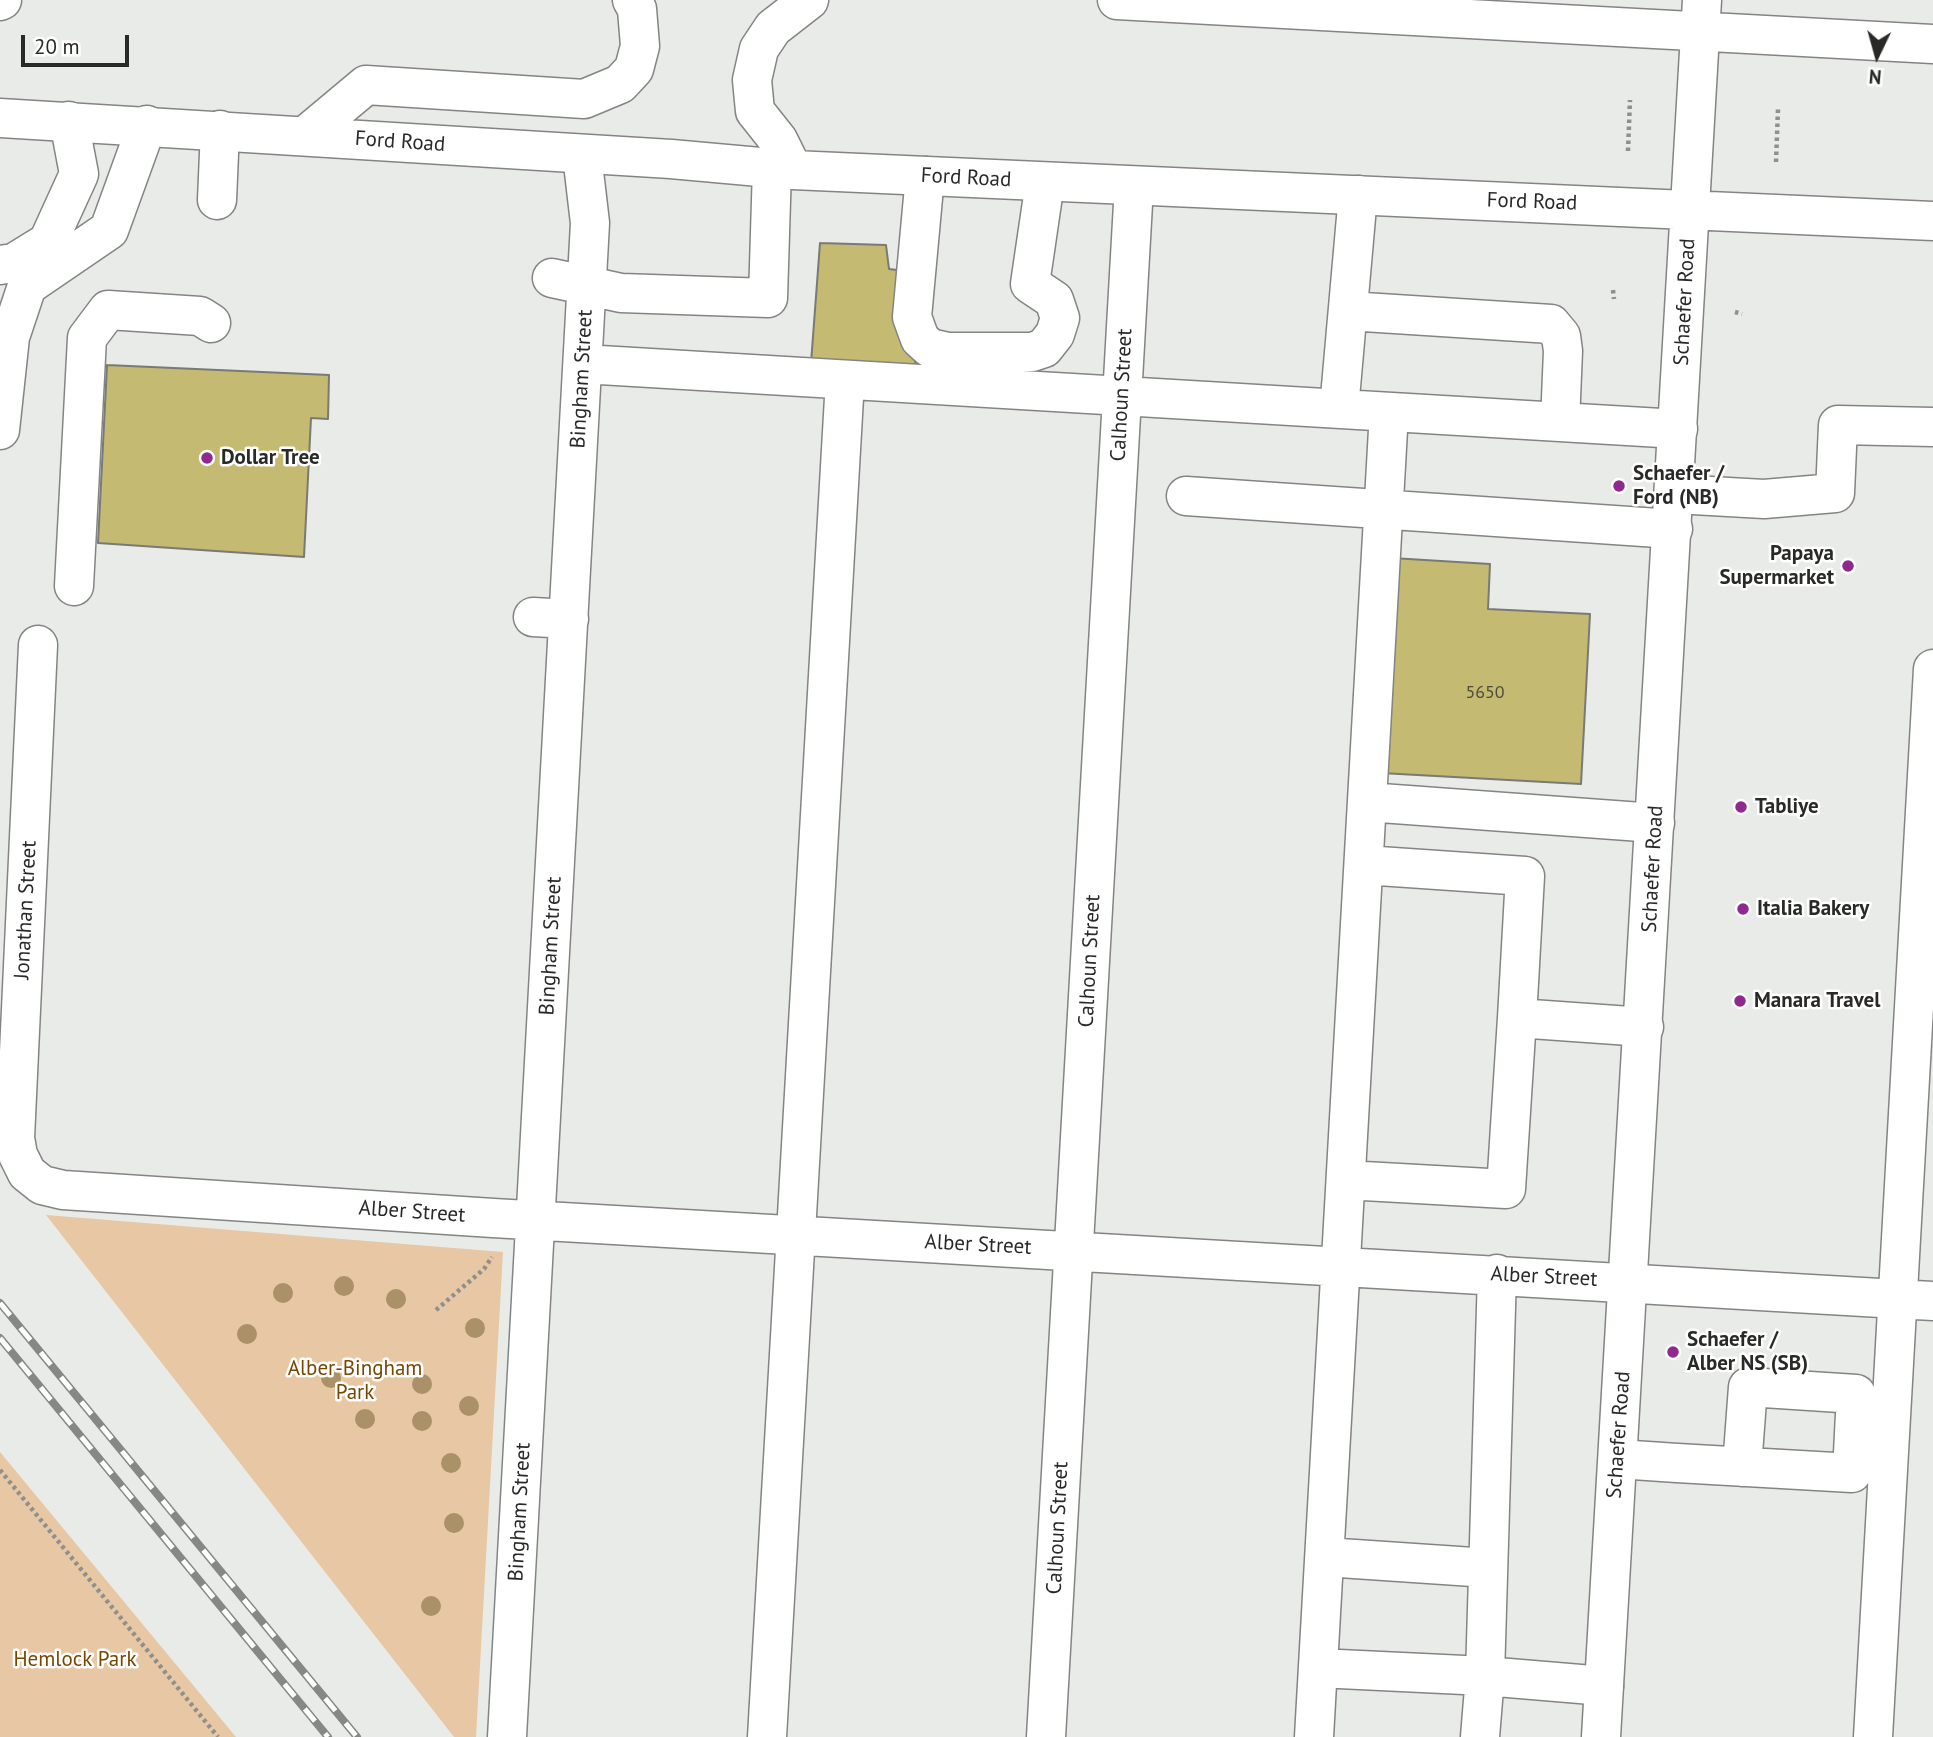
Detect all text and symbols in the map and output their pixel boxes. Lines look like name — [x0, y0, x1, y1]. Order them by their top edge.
scale bar — [24, 21, 133, 65]
north arrow — [1842, 21, 1912, 91]
text: 20 m — [34, 33, 80, 60]
text: N — [1868, 64, 1882, 89]
street label: Ford Road — [354, 126, 446, 158]
street label: Ford Road — [920, 163, 1012, 193]
street label: Ford Road — [1486, 188, 1578, 216]
street label: Schaefer Road — [1669, 238, 1701, 366]
street label: Bingham Street — [566, 309, 598, 449]
street label: Calhoun Street — [1106, 328, 1138, 462]
place label: Dollar Tree — [221, 445, 320, 471]
marker: Dollar Tree — [199, 450, 215, 466]
place label: Schaefer / Ford (NB) — [1633, 461, 1724, 511]
marker: Schaefer / Ford (NB) — [1611, 478, 1627, 494]
place label: Papaya Supermarket — [1719, 541, 1834, 591]
marker: Papaya Supermarket — [1840, 558, 1856, 574]
house number: 5650 — [1465, 682, 1505, 704]
place label: Tabliye — [1755, 794, 1819, 820]
marker: Tabliye — [1733, 799, 1749, 815]
street label: Schaefer Road — [1637, 805, 1669, 933]
street label: Jonathan Street — [10, 840, 42, 980]
street label: Bingham Street — [535, 876, 567, 1016]
street label: Calhoun Street — [1074, 894, 1106, 1028]
place label: Italia Bakery — [1757, 896, 1869, 922]
marker: Italia Bakery — [1735, 901, 1751, 917]
place label: Manara Travel — [1754, 988, 1880, 1014]
marker: Manara Travel — [1732, 993, 1748, 1009]
street label: Alber Street — [358, 1196, 466, 1228]
street label: Alber Street — [924, 1230, 1032, 1260]
street label: Alber Street — [1490, 1262, 1598, 1292]
place label: Schaefer / Alber NS (SB) — [1687, 1327, 1808, 1377]
marker: Schaefer / Alber NS (SB) — [1665, 1344, 1681, 1360]
park label: Alber-Bingham Park — [288, 1356, 422, 1406]
street label: Schaefer Road — [1602, 1371, 1636, 1499]
street label: Bingham Street — [504, 1442, 536, 1582]
street label: Calhoun Street — [1042, 1461, 1074, 1595]
park label: Hemlock Park — [14, 1647, 136, 1673]

